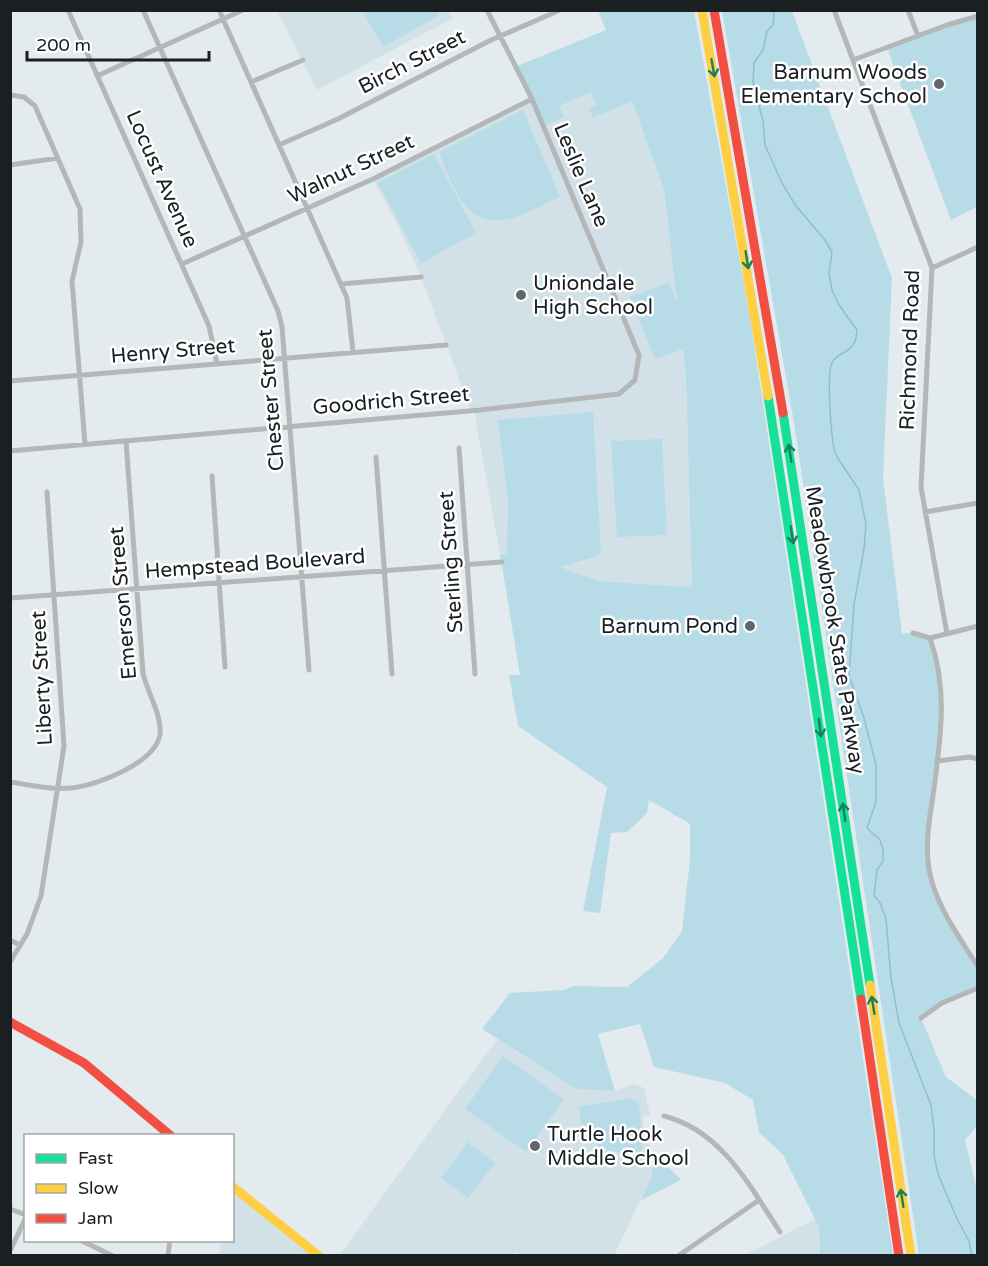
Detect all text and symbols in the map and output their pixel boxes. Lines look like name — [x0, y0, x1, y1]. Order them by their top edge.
scale bar — [27, 24, 208, 62]
street label: Birch Street — [354, 24, 470, 100]
text: 200 m — [36, 34, 91, 56]
one-way arrow — [708, 58, 719, 77]
place label: Barnum Woods Elementary School — [740, 60, 927, 109]
marker: Barnum Woods Elementary School — [932, 77, 946, 91]
street label: Locust Avenue — [121, 107, 203, 252]
street label: Leslie Lane — [548, 119, 614, 231]
street label: Walnut Street — [284, 129, 418, 209]
one-way arrow — [742, 250, 753, 269]
street label: Richmond Road — [895, 269, 925, 431]
place label: Uniondale High School — [533, 271, 653, 320]
marker: Uniondale High School — [514, 288, 528, 302]
street label: Chester Street — [252, 328, 290, 472]
street label: Henry Street — [110, 333, 236, 369]
street label: Goodrich Street — [311, 382, 471, 420]
one-way arrow — [785, 444, 796, 463]
street label: Meadowbrook State Parkway — [800, 484, 870, 776]
street label: Sterling Street — [434, 490, 468, 634]
street label: Emerson Street — [104, 525, 142, 681]
one-way arrow — [786, 525, 797, 545]
street label: Hempstead Boulevard — [144, 544, 366, 584]
street label: Liberty Street — [26, 610, 58, 746]
place label: Barnum Pond — [601, 614, 738, 639]
marker: Barnum Pond — [743, 619, 757, 633]
one-way arrow — [815, 718, 826, 738]
one-way arrow — [839, 803, 850, 822]
one-way arrow — [868, 995, 879, 1015]
place label: Turtle Hook Middle School — [547, 1122, 689, 1171]
legend — [24, 1134, 234, 1242]
marker: Turtle Hook Middle School — [528, 1139, 542, 1153]
text: Fast — [78, 1147, 113, 1169]
text: Slow — [78, 1177, 119, 1199]
one-way arrow — [896, 1188, 907, 1208]
text: Jam — [78, 1207, 113, 1229]

